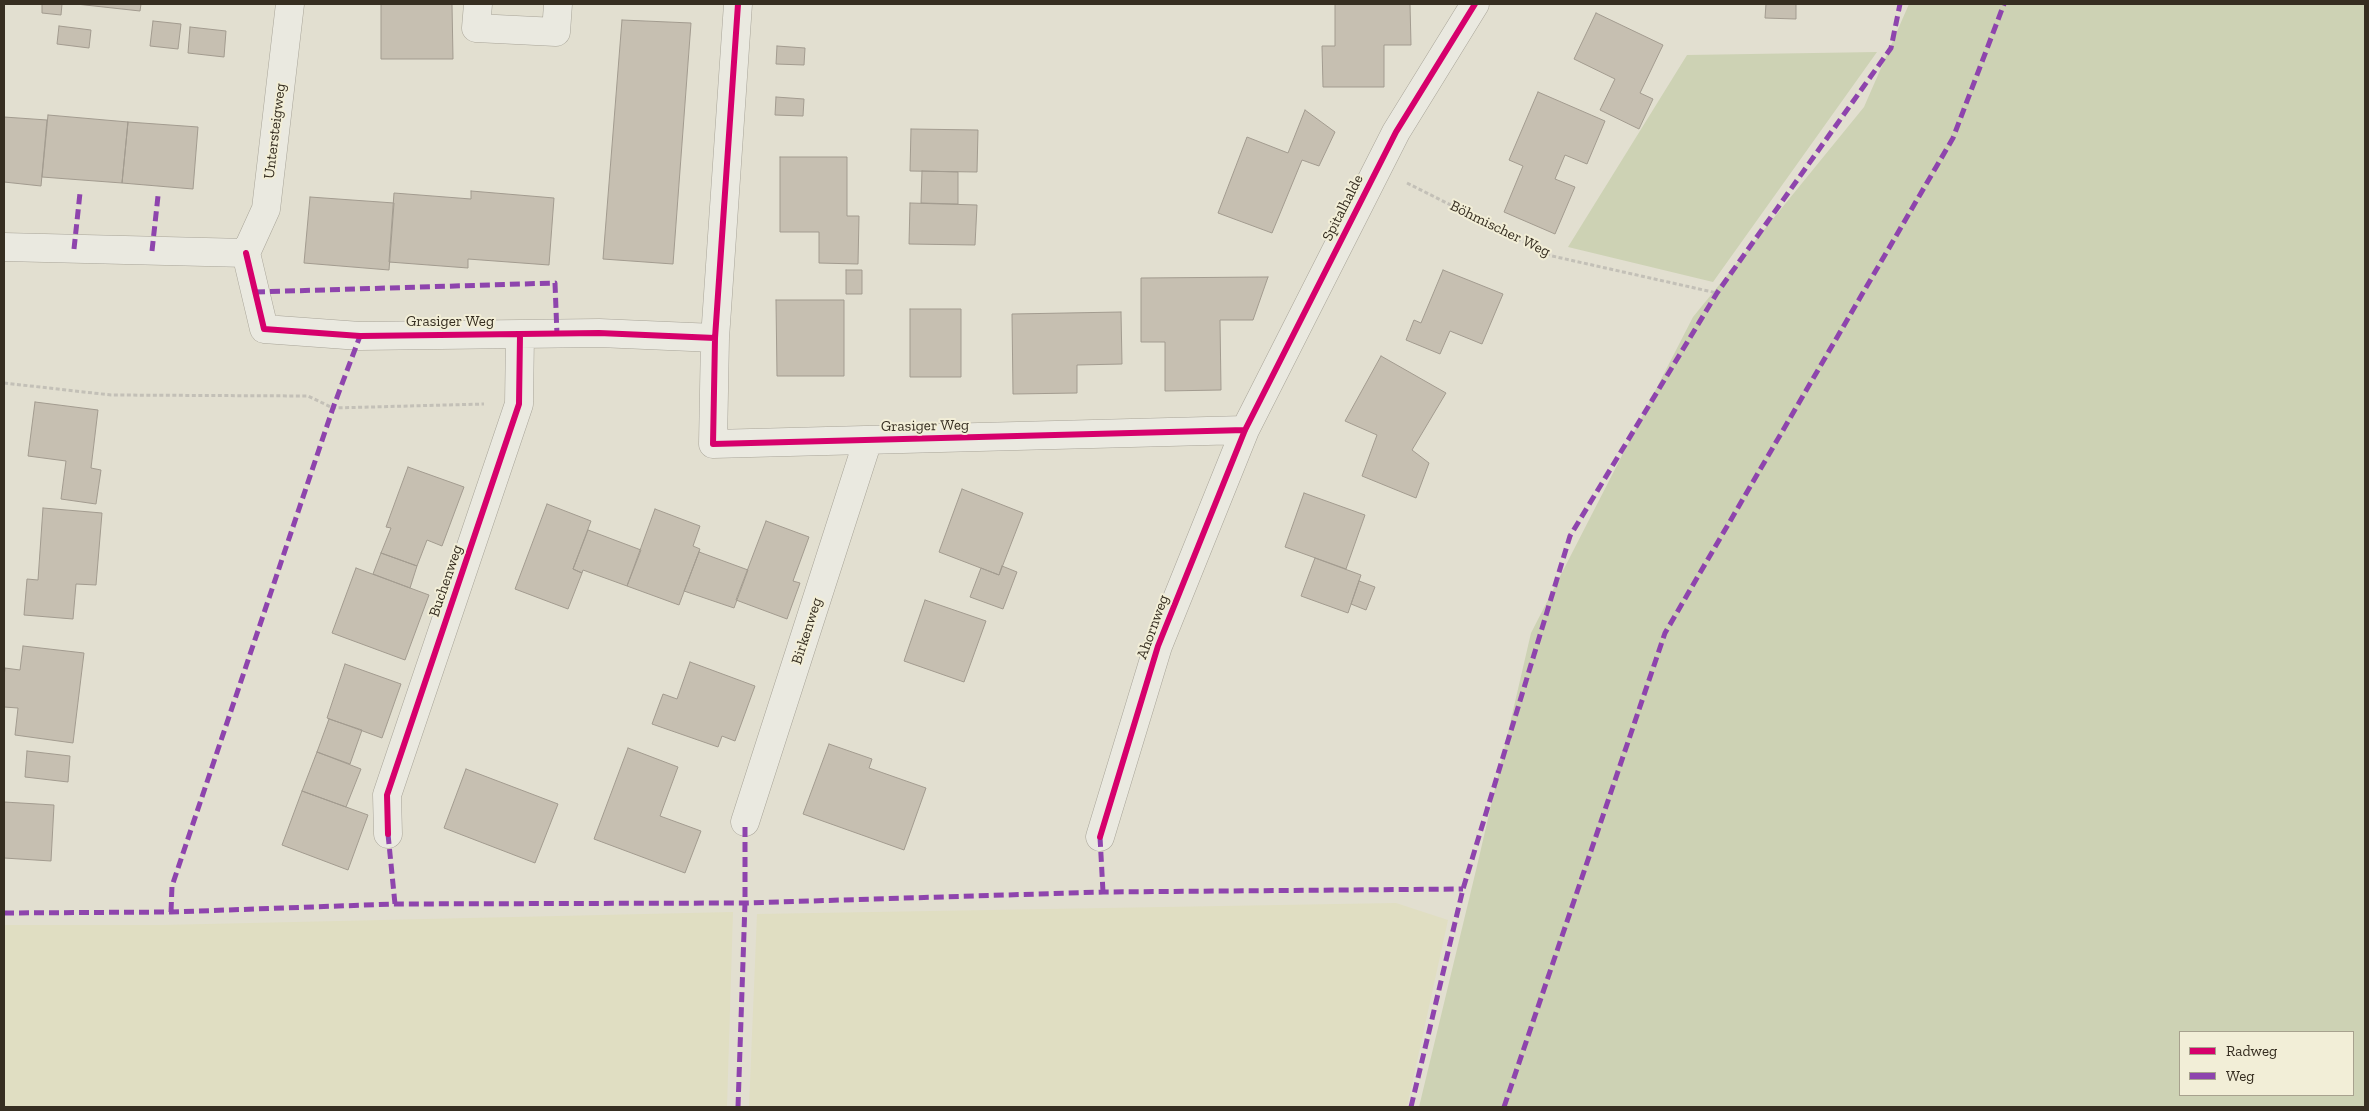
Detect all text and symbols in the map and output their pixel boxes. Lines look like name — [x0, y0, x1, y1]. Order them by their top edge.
street label: Untersteigweg — [260, 82, 290, 180]
street label: Spitalhalde — [1319, 172, 1367, 244]
street label: Böhmischer Weg — [1447, 197, 1553, 261]
street label: Grasiger Weg — [406, 313, 494, 331]
street label: Grasiger Weg — [881, 416, 969, 436]
street label: Buchenweg — [425, 543, 467, 619]
street label: Ahornweg — [1133, 592, 1173, 662]
street label: Birkenweg — [788, 595, 826, 667]
legend — [2179, 1031, 2354, 1096]
text: Radweg — [2226, 1042, 2277, 1060]
text: Weg — [2226, 1067, 2255, 1085]

